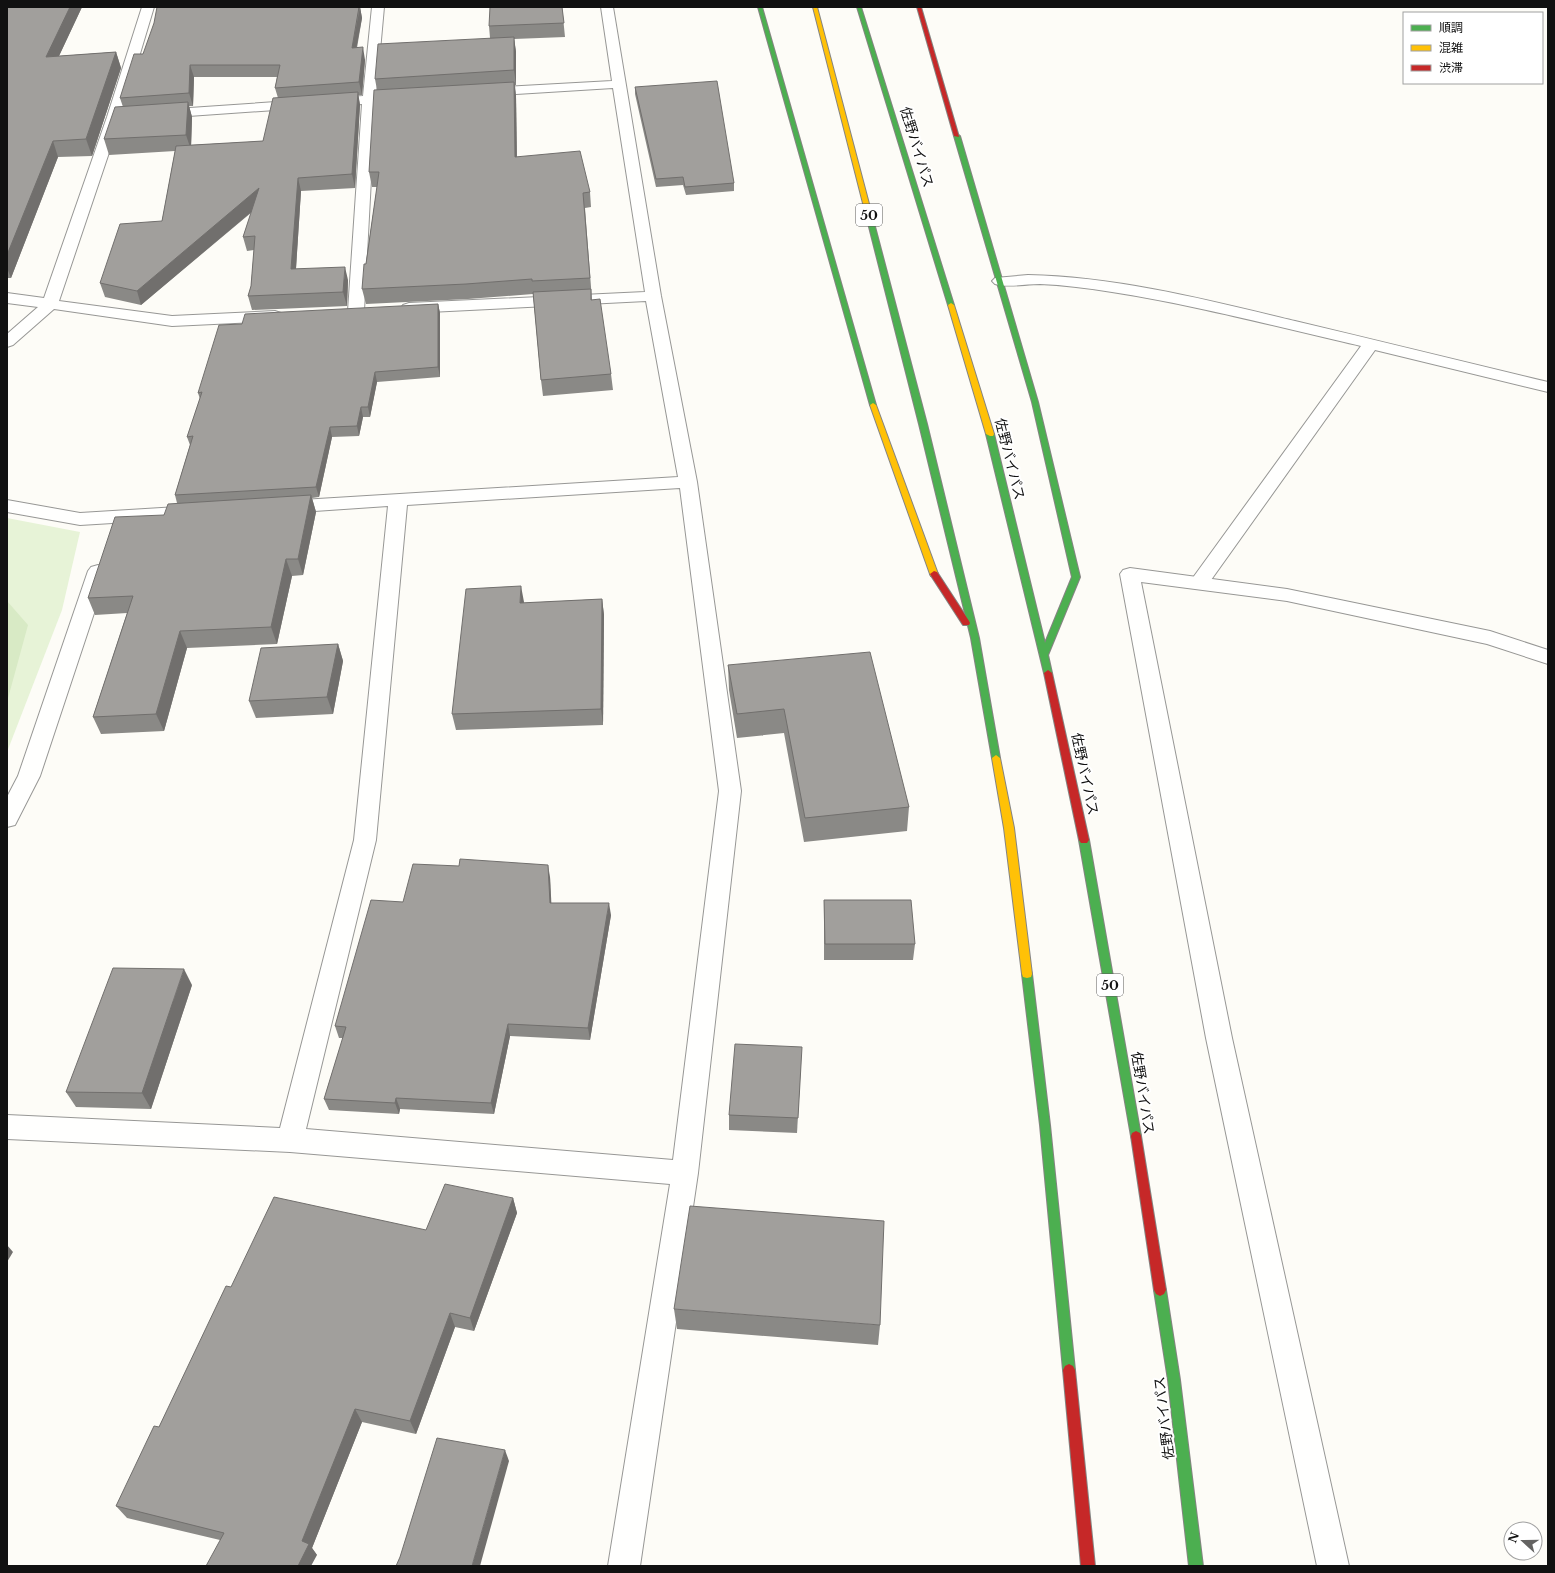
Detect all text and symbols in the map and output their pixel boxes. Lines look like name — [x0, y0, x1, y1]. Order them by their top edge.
legend — [1403, 12, 1543, 84]
text: 順調 — [1439, 20, 1463, 35]
text: 混雑 — [1439, 40, 1463, 55]
text: 渋滞 — [1439, 60, 1463, 75]
street label: 佐野バイパス — [896, 104, 938, 190]
road number: 50 — [856, 204, 882, 226]
street label: 佐野バイパス — [991, 416, 1029, 502]
street label: 佐野バイパス — [1067, 731, 1103, 817]
road number: 50 — [1097, 974, 1123, 996]
street label: 佐野バイパス — [1128, 1050, 1158, 1136]
street label: 佐野バイパス — [1150, 1375, 1178, 1461]
north arrow — [1503, 1521, 1543, 1561]
text: N — [1505, 1529, 1522, 1545]

